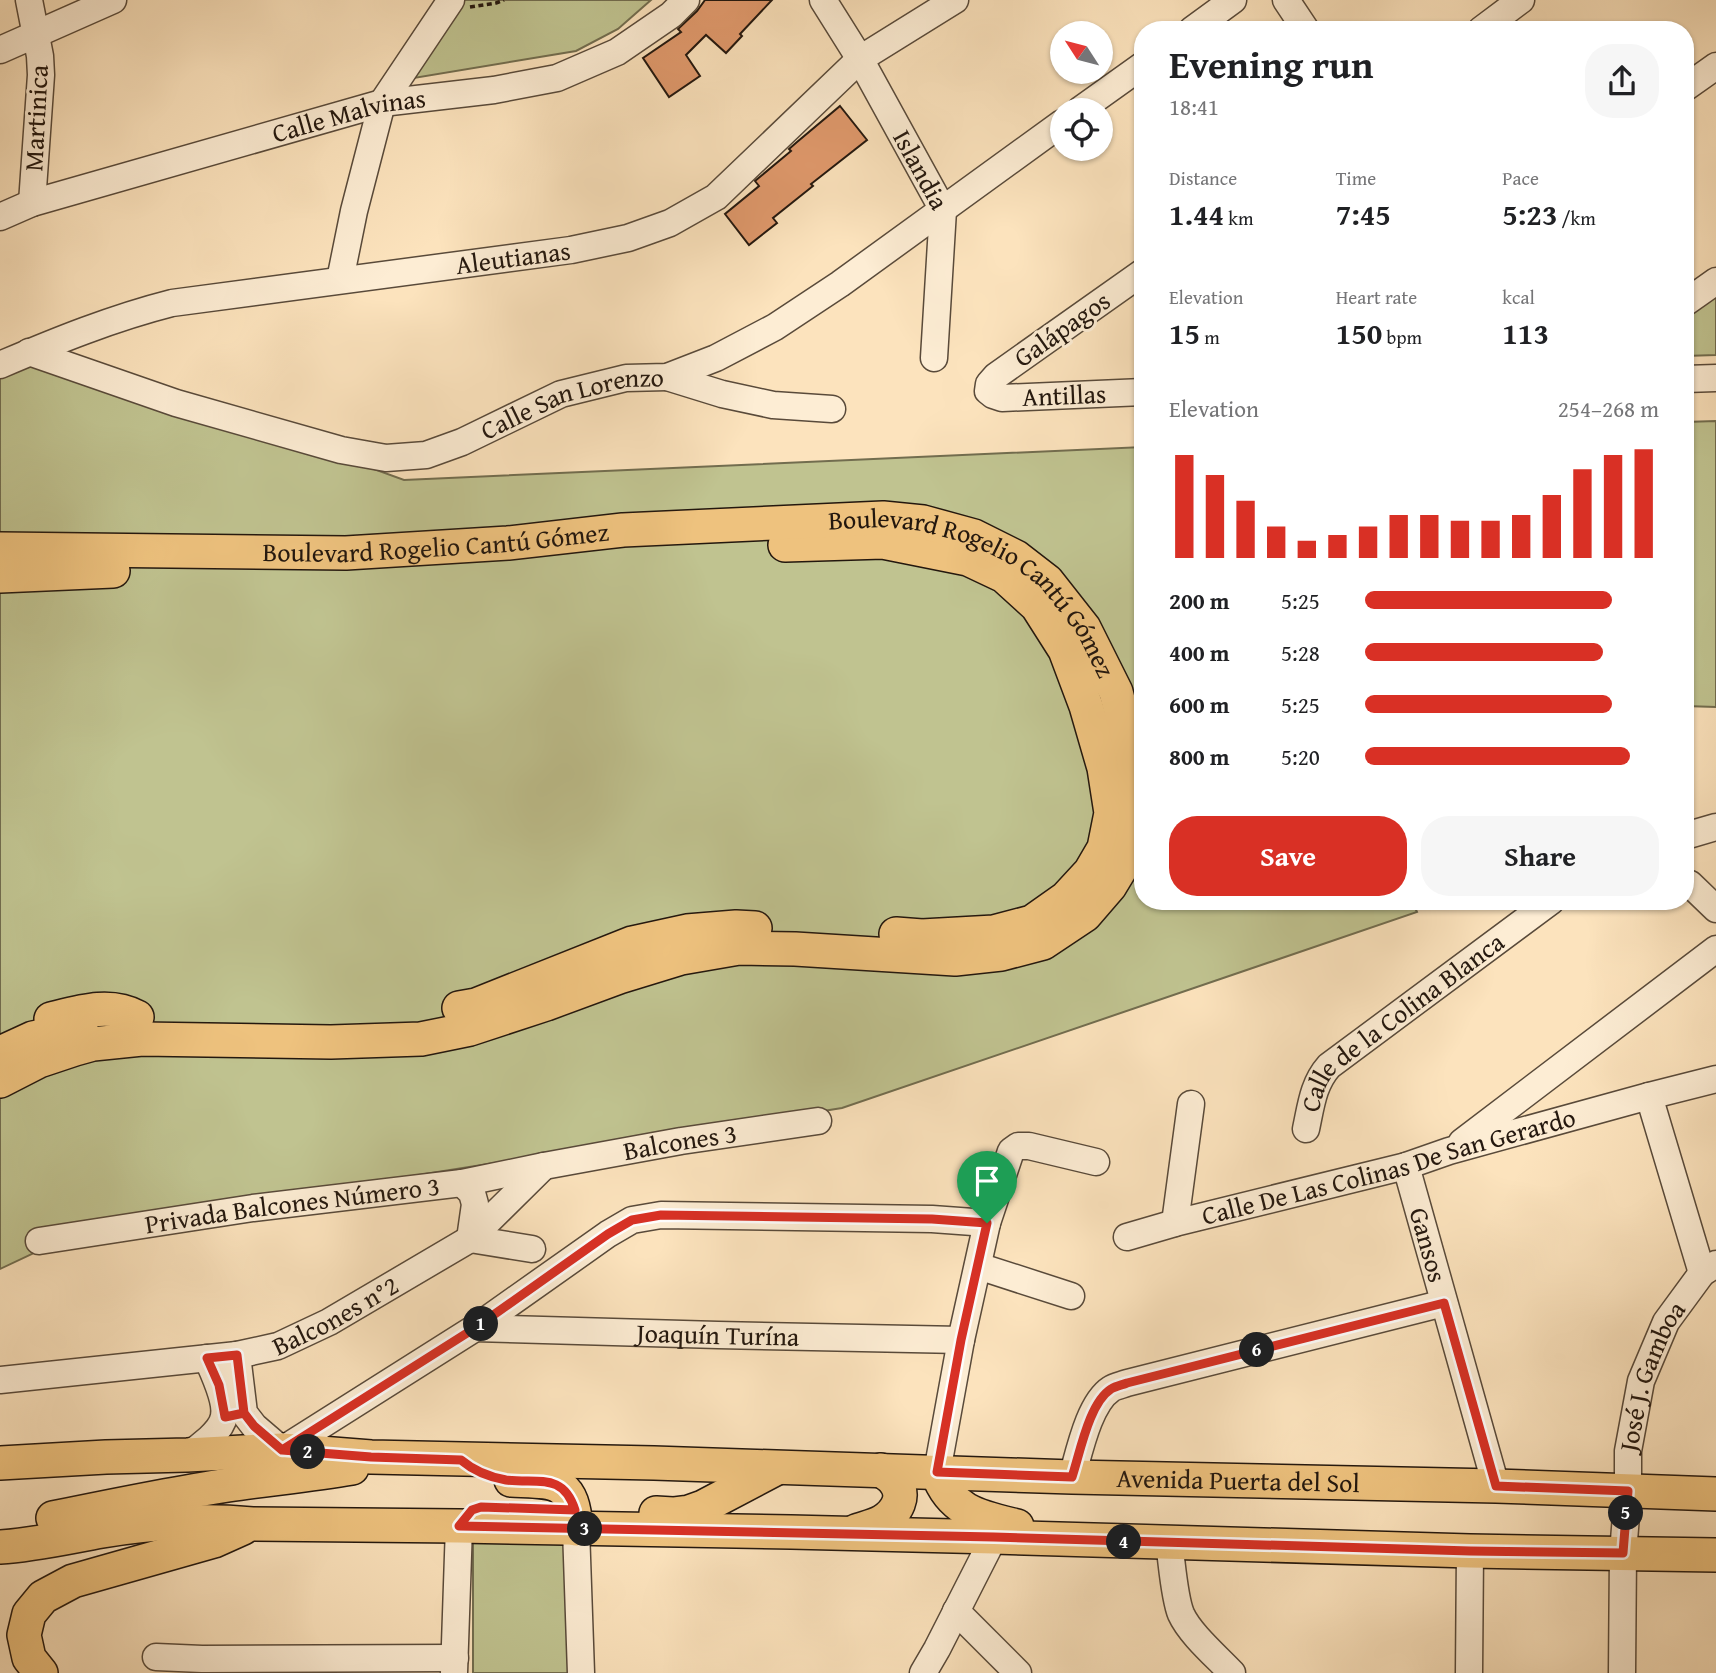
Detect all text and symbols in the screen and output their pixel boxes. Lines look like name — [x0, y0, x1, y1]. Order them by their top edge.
north arrow — [1050, 21, 1113, 84]
map controls — [1050, 21, 1113, 161]
text: Evening run — [1169, 36, 1373, 92]
button: share — [1585, 44, 1659, 118]
street label: Martinica — [13, 63, 58, 172]
street label: Calle Malvinas — [267, 78, 428, 152]
text: 18:41 — [1169, 90, 1219, 123]
button: locate — [1050, 98, 1113, 161]
street label: Islandia — [883, 122, 959, 217]
text: Distance — [1169, 164, 1237, 192]
text: Time — [1336, 164, 1376, 192]
text: Pace — [1502, 164, 1539, 192]
text: 1.44 — [1169, 192, 1224, 236]
text: 7:45 — [1336, 192, 1391, 236]
text: 5:23 — [1502, 192, 1557, 236]
text: km — [1224, 204, 1253, 232]
text: /km — [1557, 204, 1596, 232]
street label: Aleutianas — [453, 230, 573, 284]
street label: Galápagos — [1005, 281, 1118, 376]
text: Elevation — [1169, 283, 1243, 311]
text: Heart rate — [1336, 283, 1417, 311]
text: kcal — [1502, 283, 1535, 311]
text: 15 — [1169, 311, 1200, 355]
text: 150 — [1336, 311, 1382, 355]
text: 113 — [1502, 311, 1549, 355]
text: m — [1200, 323, 1220, 351]
text: bpm — [1382, 323, 1422, 351]
street label: Calle San Lorenzo — [474, 357, 664, 449]
street label: Antillas — [1021, 374, 1107, 416]
text: Elevation — [1169, 392, 1259, 425]
text: 254–268 m — [1558, 392, 1659, 425]
street label: Boulevard Rogelio Cantú Gómez — [827, 498, 1126, 684]
street label: Boulevard Rogelio Cantú Gómez — [262, 512, 611, 572]
text: 200 m — [1169, 584, 1230, 617]
text: 5:25 — [1281, 584, 1320, 617]
text: 400 m — [1169, 636, 1230, 669]
text: 5:28 — [1281, 636, 1320, 669]
text: 600 m — [1169, 688, 1230, 721]
text: 5:25 — [1281, 688, 1320, 721]
text: 800 m — [1169, 740, 1230, 773]
text: 5:20 — [1281, 740, 1320, 773]
button: Save — [1169, 816, 1407, 896]
button: Share — [1421, 816, 1659, 896]
street label: Calle de la Colina Blanca — [1290, 922, 1513, 1115]
street label: Calle De Las Colinas De San Gerardo — [1197, 1097, 1580, 1235]
street label: Balcones 3 — [620, 1113, 739, 1170]
pin — [957, 1151, 1017, 1223]
icon: arrive — [968, 1162, 1006, 1200]
street label: Privada Balcones Número 3 — [142, 1166, 442, 1243]
street label: Gansos — [1400, 1203, 1458, 1287]
street label: Balcones n°2 — [265, 1265, 406, 1365]
street label: José J. Gamboa — [1608, 1291, 1695, 1458]
pin: 1 — [463, 1306, 498, 1342]
text: 1 — [476, 1309, 485, 1337]
street label: Joaquín Turína — [633, 1313, 800, 1356]
pin: 6 — [1240, 1332, 1274, 1368]
text: 6 — [1252, 1335, 1261, 1363]
pin: 2 — [290, 1434, 326, 1470]
text: 2 — [303, 1437, 312, 1465]
street label: Avenida Puerta del Sol — [1116, 1458, 1360, 1502]
pin: 5 — [1608, 1496, 1644, 1530]
text: 5 — [1621, 1498, 1630, 1526]
pin: 3 — [568, 1512, 602, 1546]
text: 3 — [580, 1514, 589, 1542]
pin: 4 — [1106, 1524, 1142, 1560]
text: 4 — [1119, 1527, 1128, 1555]

